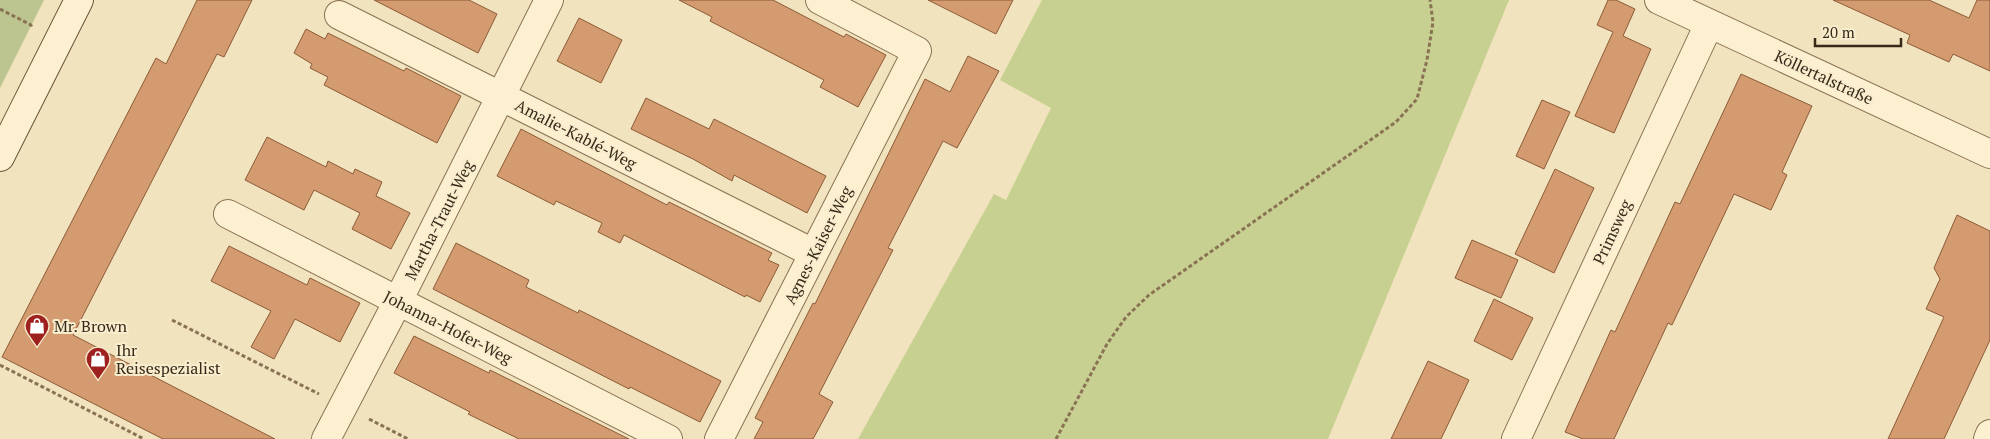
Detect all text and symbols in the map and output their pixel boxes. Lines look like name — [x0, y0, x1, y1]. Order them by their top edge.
scale bar — [1815, 15, 1901, 47]
text: 20 m — [1822, 22, 1855, 42]
street label: Köllertalstraße — [1771, 45, 1877, 109]
street label: Amalie-Kablé-Weg — [511, 94, 641, 174]
street label: Martha-Traut-Weg — [399, 156, 479, 284]
street label: Agnes-Kaiser-Weg — [779, 181, 858, 308]
street label: Primsweg — [1587, 195, 1637, 268]
street label: Johanna-Hofer-Weg — [380, 285, 516, 369]
shop icon: Mr. Brown — [24, 313, 50, 347]
place label: Mr. Brown — [54, 315, 127, 337]
place label: Ihr Reisespezialist — [116, 339, 221, 379]
shop icon: Ihr Reisespezialist — [85, 346, 111, 380]

